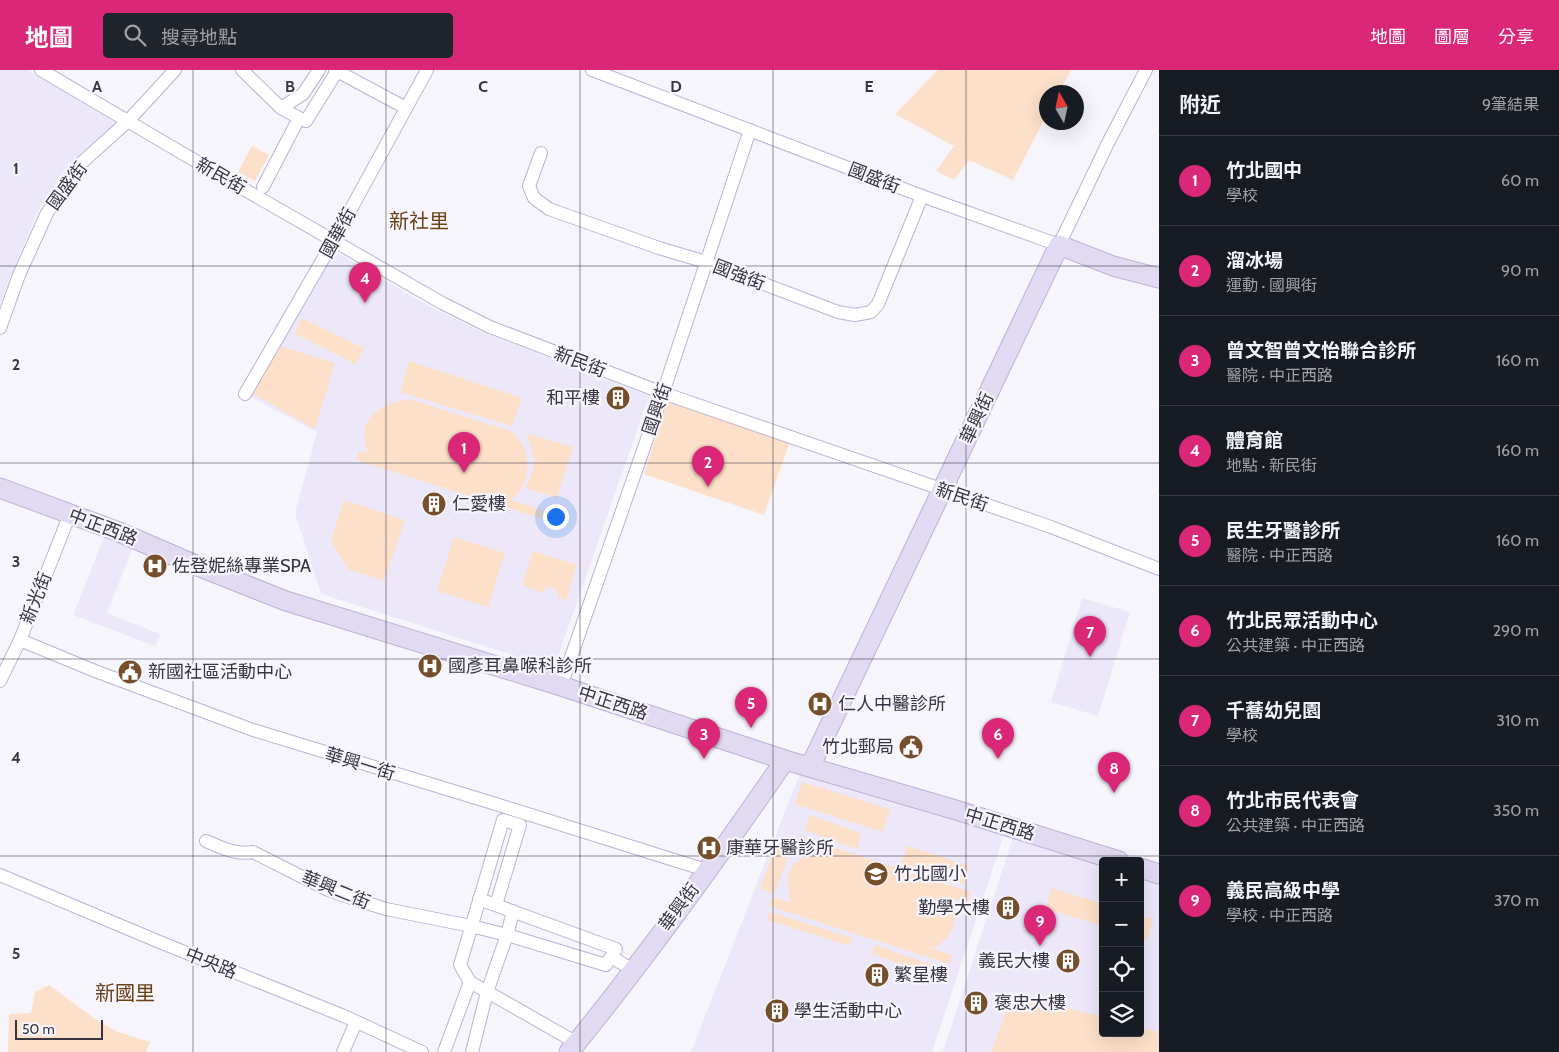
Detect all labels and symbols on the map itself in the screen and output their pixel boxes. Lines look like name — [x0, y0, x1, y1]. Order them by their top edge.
text: A — [92, 77, 102, 96]
text: B — [285, 77, 295, 96]
text: C — [478, 77, 488, 96]
text: D — [670, 77, 682, 96]
text: E — [864, 77, 874, 96]
north arrow — [1039, 85, 1084, 130]
street label: 新民街 — [192, 153, 250, 199]
street label: 國盛街 — [42, 158, 92, 214]
street label: 國盛街 — [845, 158, 903, 198]
text: 1 — [13, 159, 19, 178]
street label: 國華街 — [315, 204, 361, 262]
district label: 新社里 — [389, 209, 449, 233]
street label: 國強街 — [710, 255, 768, 295]
pin: 4 — [349, 262, 381, 303]
street label: 新民街 — [551, 342, 609, 382]
text: 2 — [12, 355, 20, 374]
street label: 國興街 — [638, 380, 676, 438]
building icon: 和平樓 — [605, 385, 631, 411]
place label: 和平樓 — [546, 387, 600, 409]
street label: 華興街 — [956, 389, 998, 447]
pin: 1 — [448, 432, 480, 473]
pin: 2 — [692, 446, 724, 487]
street label: 新民街 — [933, 478, 991, 516]
building icon: 仁愛樓 — [421, 491, 447, 517]
place label: 仁愛樓 — [452, 493, 506, 515]
street label: 中正西路 — [65, 504, 141, 550]
your location — [543, 504, 569, 530]
text: 3 — [12, 552, 20, 571]
hospital icon: 佐登妮絲專業SPA — [142, 553, 168, 579]
place label: 佐登妮絲專業SPA — [172, 555, 311, 577]
street label: 新光街 — [16, 569, 56, 627]
pin: 7 — [1074, 616, 1106, 657]
hospital icon: 國彥耳鼻喉科診所 — [417, 653, 443, 679]
place label: 國彥耳鼻喉科診所 — [448, 655, 592, 677]
public building icon: 新國社區活動中心 — [117, 659, 143, 685]
place label: 新國社區活動中心 — [148, 661, 292, 683]
street label: 中正西路 — [575, 681, 651, 725]
pin: 5 — [735, 687, 767, 728]
hospital icon: 仁人中醫診所 — [807, 691, 833, 717]
place label: 仁人中醫診所 — [838, 693, 946, 715]
pin: 3 — [688, 718, 720, 759]
pin: 6 — [982, 718, 1014, 759]
public building icon: 竹北郵局 — [898, 734, 924, 760]
place label: 竹北郵局 — [822, 736, 894, 758]
street label: 華興一街 — [322, 743, 398, 785]
text: 4 — [11, 748, 21, 767]
pin: 8 — [1098, 752, 1130, 793]
street label: 中正西路 — [962, 803, 1038, 845]
hospital icon: 康華牙醫診所 — [696, 835, 722, 861]
place label: 康華牙醫診所 — [726, 837, 834, 859]
school or university icon: 竹北國小 — [863, 861, 889, 887]
place label: 竹北國小 — [894, 863, 966, 885]
street label: 華興二街 — [299, 866, 373, 914]
street label: 華興街 — [654, 879, 704, 935]
building icon: 勤學大樓 — [995, 895, 1021, 921]
place label: 勤學大樓 — [918, 897, 990, 919]
pin: 9 — [1024, 905, 1056, 946]
street label: 中央路 — [182, 943, 240, 983]
text: 5 — [12, 944, 20, 963]
building icon: 義民大樓 — [1055, 948, 1081, 974]
place label: 義民大樓 — [978, 950, 1050, 972]
building icon: 繁星樓 — [864, 962, 890, 988]
place label: 繁星樓 — [894, 964, 948, 986]
district label: 新國里 — [95, 981, 155, 1005]
building icon: 褒忠大樓 — [963, 990, 989, 1016]
place label: 褒忠大樓 — [994, 992, 1066, 1014]
building icon: 學生活動中心 — [764, 998, 790, 1024]
place label: 學生活動中心 — [794, 1000, 902, 1022]
scale bar — [15, 1017, 102, 1040]

